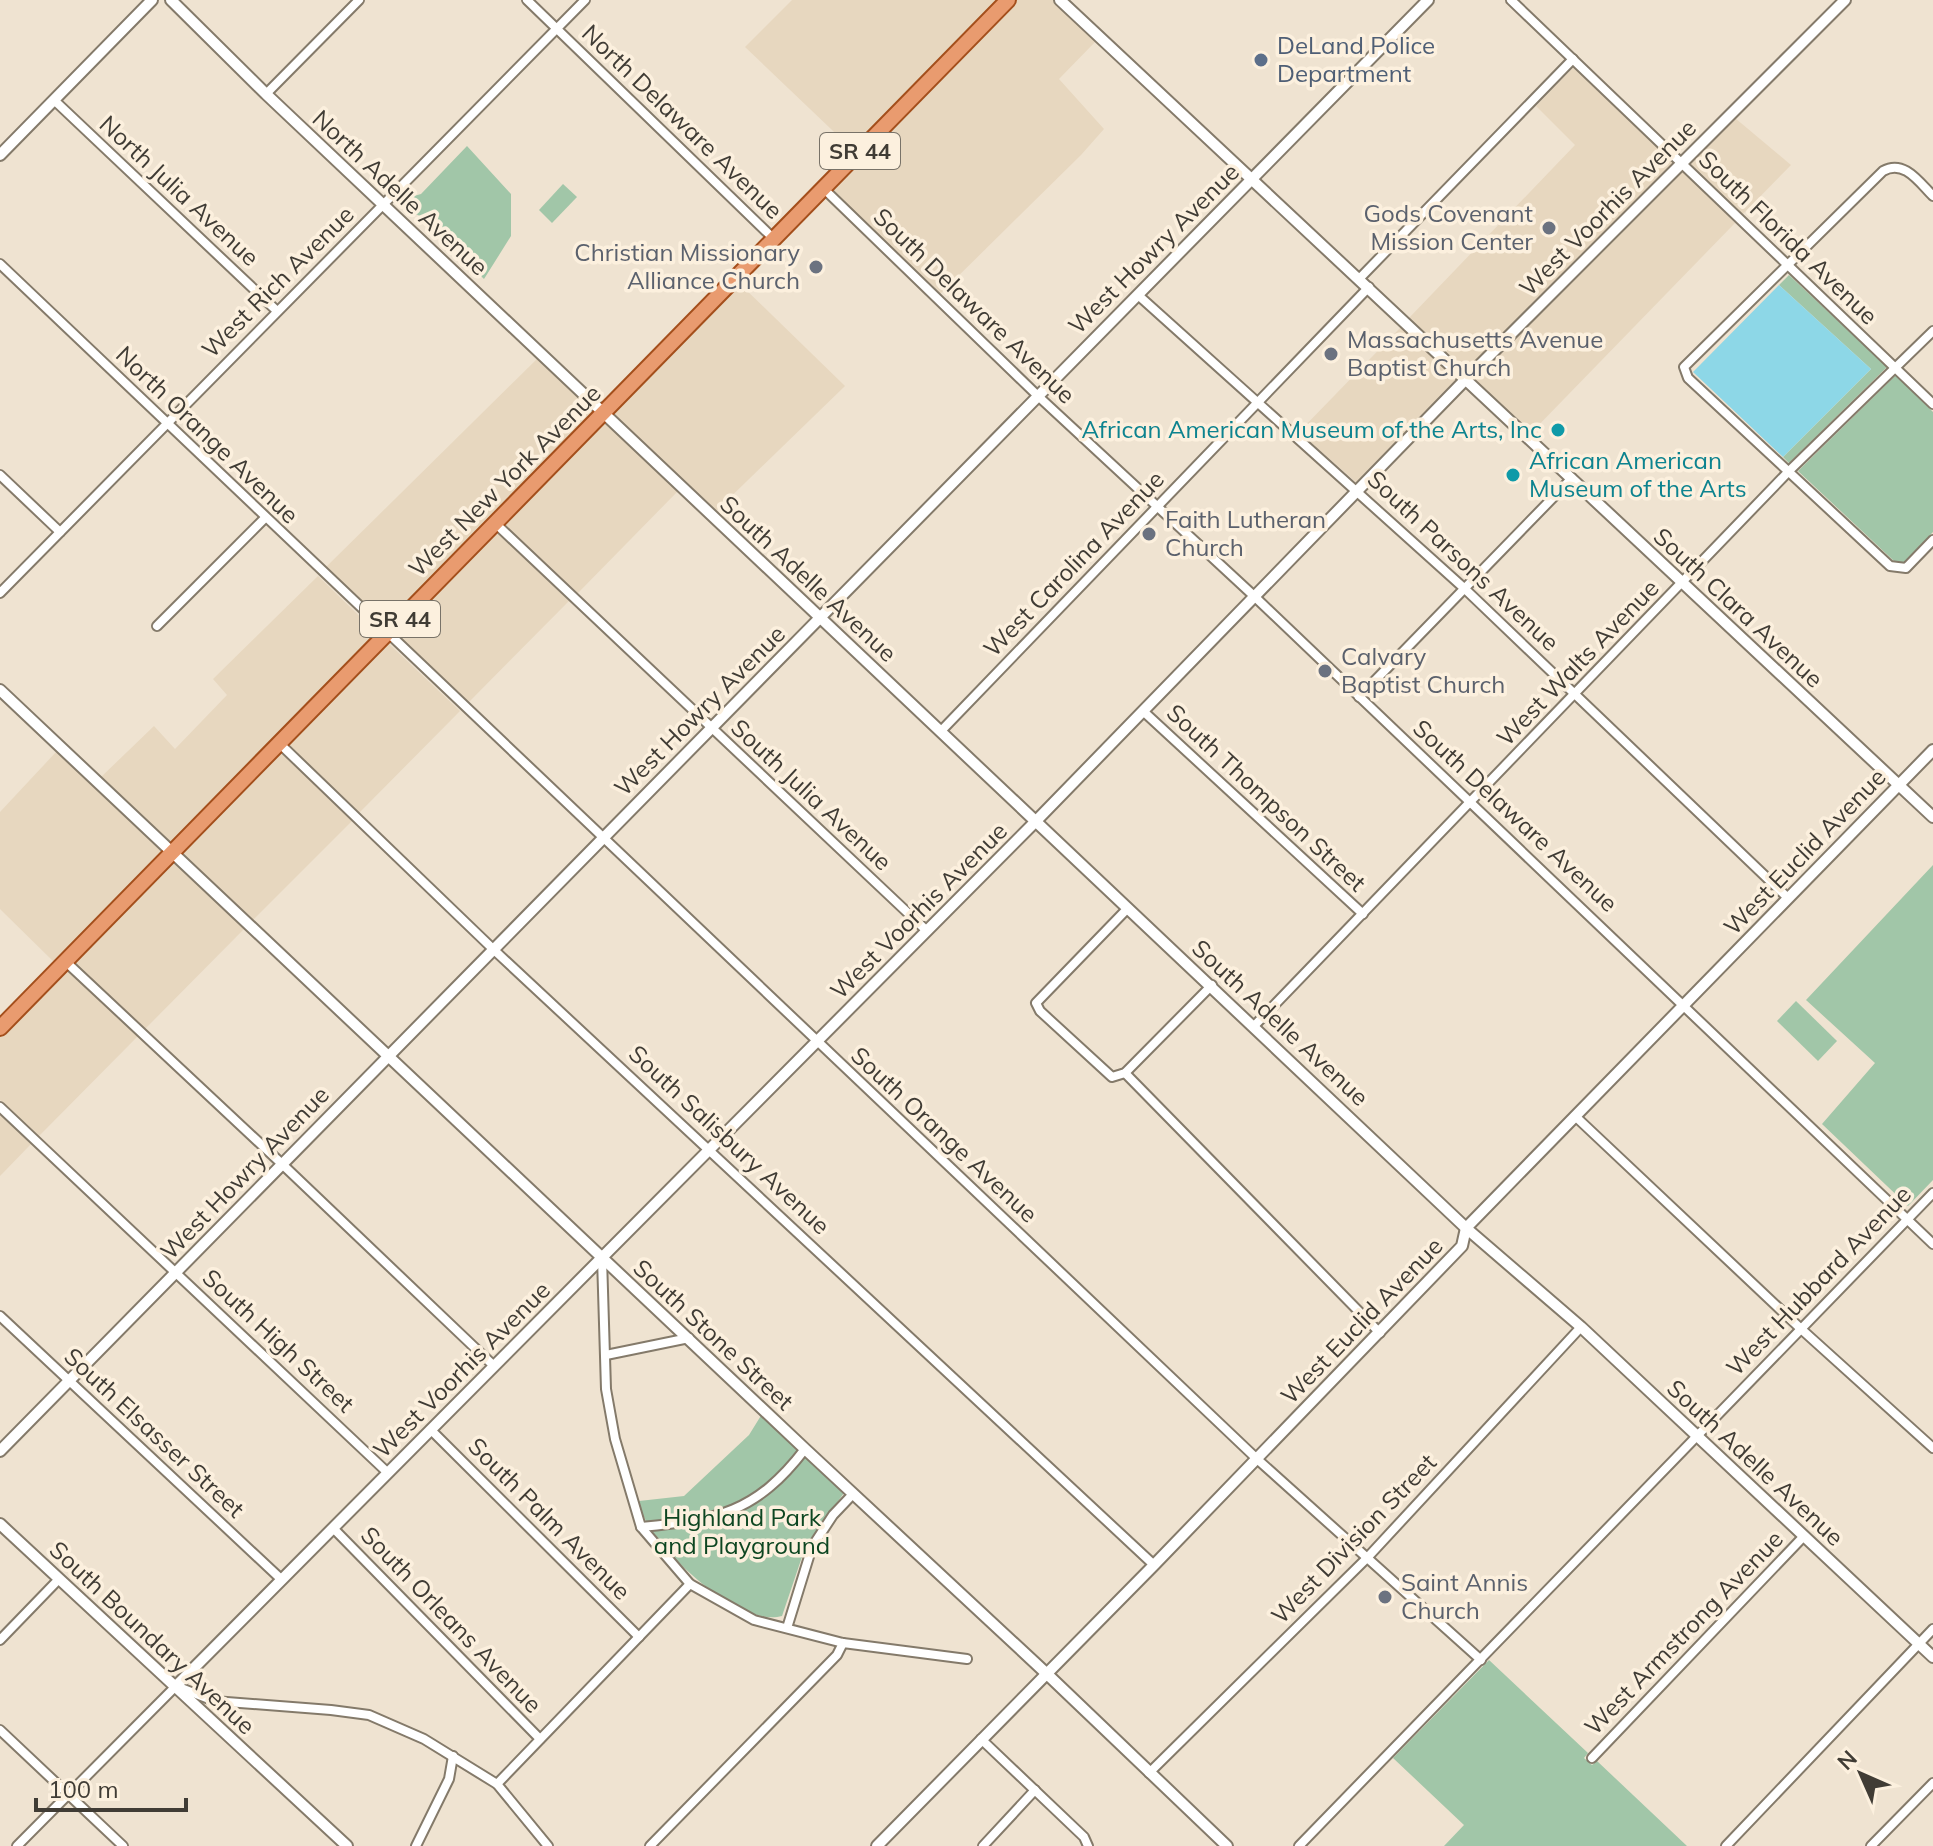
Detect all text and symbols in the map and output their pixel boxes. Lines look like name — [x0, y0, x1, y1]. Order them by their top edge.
street label: North Delaware Avenue — [576, 18, 789, 225]
place label: DeLand Police Department — [1277, 30, 1435, 88]
marker: DeLand Police Department — [1252, 51, 1270, 69]
street label: North Adelle Avenue — [307, 103, 495, 281]
street label: North Julia Avenue — [94, 109, 266, 272]
street label: West Voorhis Avenue — [1513, 113, 1702, 302]
road number: SR 44 — [820, 133, 900, 169]
street label: South Florida Avenue — [1693, 144, 1884, 330]
street label: West Howry Avenue — [1062, 157, 1245, 340]
place label: Gods Covenant Mission Center — [1364, 198, 1533, 256]
street label: West Rich Avenue — [195, 199, 360, 364]
street label: South Delaware Avenue — [868, 201, 1082, 409]
marker: Gods Covenant Mission Center — [1540, 219, 1558, 237]
place label: Christian Missionary Alliance Church — [574, 237, 800, 295]
marker: Christian Missionary Alliance Church — [807, 258, 825, 276]
place label: Massachusetts Avenue Baptist Church — [1347, 324, 1603, 382]
street label: North Orange Avenue — [110, 339, 305, 529]
marker: Massachusetts Avenue Baptist Church — [1322, 345, 1340, 363]
street label: West New York Avenue — [402, 378, 607, 583]
place label: African American Museum of the Arts, Inc — [1081, 414, 1542, 444]
marker: African American Museum of the Arts, Inc — [1549, 421, 1567, 439]
place label: African American Museum of the Arts — [1529, 445, 1747, 503]
street label: West Carolina Avenue — [977, 464, 1170, 663]
street label: South Parsons Avenue — [1362, 464, 1566, 657]
marker: African American Museum of the Arts — [1504, 466, 1522, 484]
street label: South Adelle Avenue — [714, 489, 903, 668]
place label: Faith Lutheran Church — [1165, 504, 1326, 562]
street label: South Clara Avenue — [1648, 521, 1830, 693]
marker: Faith Lutheran Church — [1140, 525, 1158, 543]
street label: West Walts Avenue — [1490, 573, 1665, 752]
road number: SR 44 — [360, 601, 440, 637]
street label: West Howry Avenue — [608, 619, 791, 802]
place label: Calvary Baptist Church — [1341, 641, 1505, 699]
marker: Calvary Baptist Church — [1316, 662, 1334, 680]
street label: South Thompson Street — [1161, 697, 1372, 897]
street label: South Julia Avenue — [725, 712, 898, 876]
street label: South Delaware Avenue — [1407, 713, 1624, 918]
street label: West Euclid Avenue — [1717, 762, 1892, 941]
street label: West Voorhis Avenue — [824, 816, 1013, 1005]
street label: South Adelle Avenue — [1186, 933, 1375, 1112]
street label: South Salisbury Avenue — [623, 1038, 837, 1240]
street label: South Orange Avenue — [845, 1040, 1044, 1229]
street label: West Howry Avenue — [154, 1079, 335, 1265]
street label: West Hubbard Avenue — [1720, 1179, 1917, 1382]
street label: West Euclid Avenue — [1274, 1231, 1449, 1410]
street label: South Stone Street — [627, 1252, 800, 1416]
street label: South High Street — [197, 1262, 361, 1418]
street label: West Voorhis Avenue — [367, 1275, 556, 1464]
street label: South Elsasser Street — [58, 1341, 251, 1524]
street label: South Adelle Avenue — [1661, 1373, 1850, 1552]
street label: South Palm Avenue — [462, 1431, 637, 1606]
street label: West Division Street — [1264, 1447, 1442, 1630]
park label: Highland Park and Playground — [654, 1502, 830, 1560]
street label: South Orleans Avenue — [355, 1520, 548, 1719]
street label: West Armstrong Avenue — [1578, 1524, 1789, 1741]
street label: South Boundary Avenue — [44, 1534, 262, 1740]
place label: Saint Annis Church — [1401, 1567, 1528, 1625]
marker: Saint Annis Church — [1376, 1588, 1394, 1606]
north arrow — [1821, 1734, 1901, 1814]
text: N — [1831, 1744, 1863, 1776]
scale bar — [36, 1762, 186, 1812]
text: 100 m — [48, 1774, 119, 1804]

